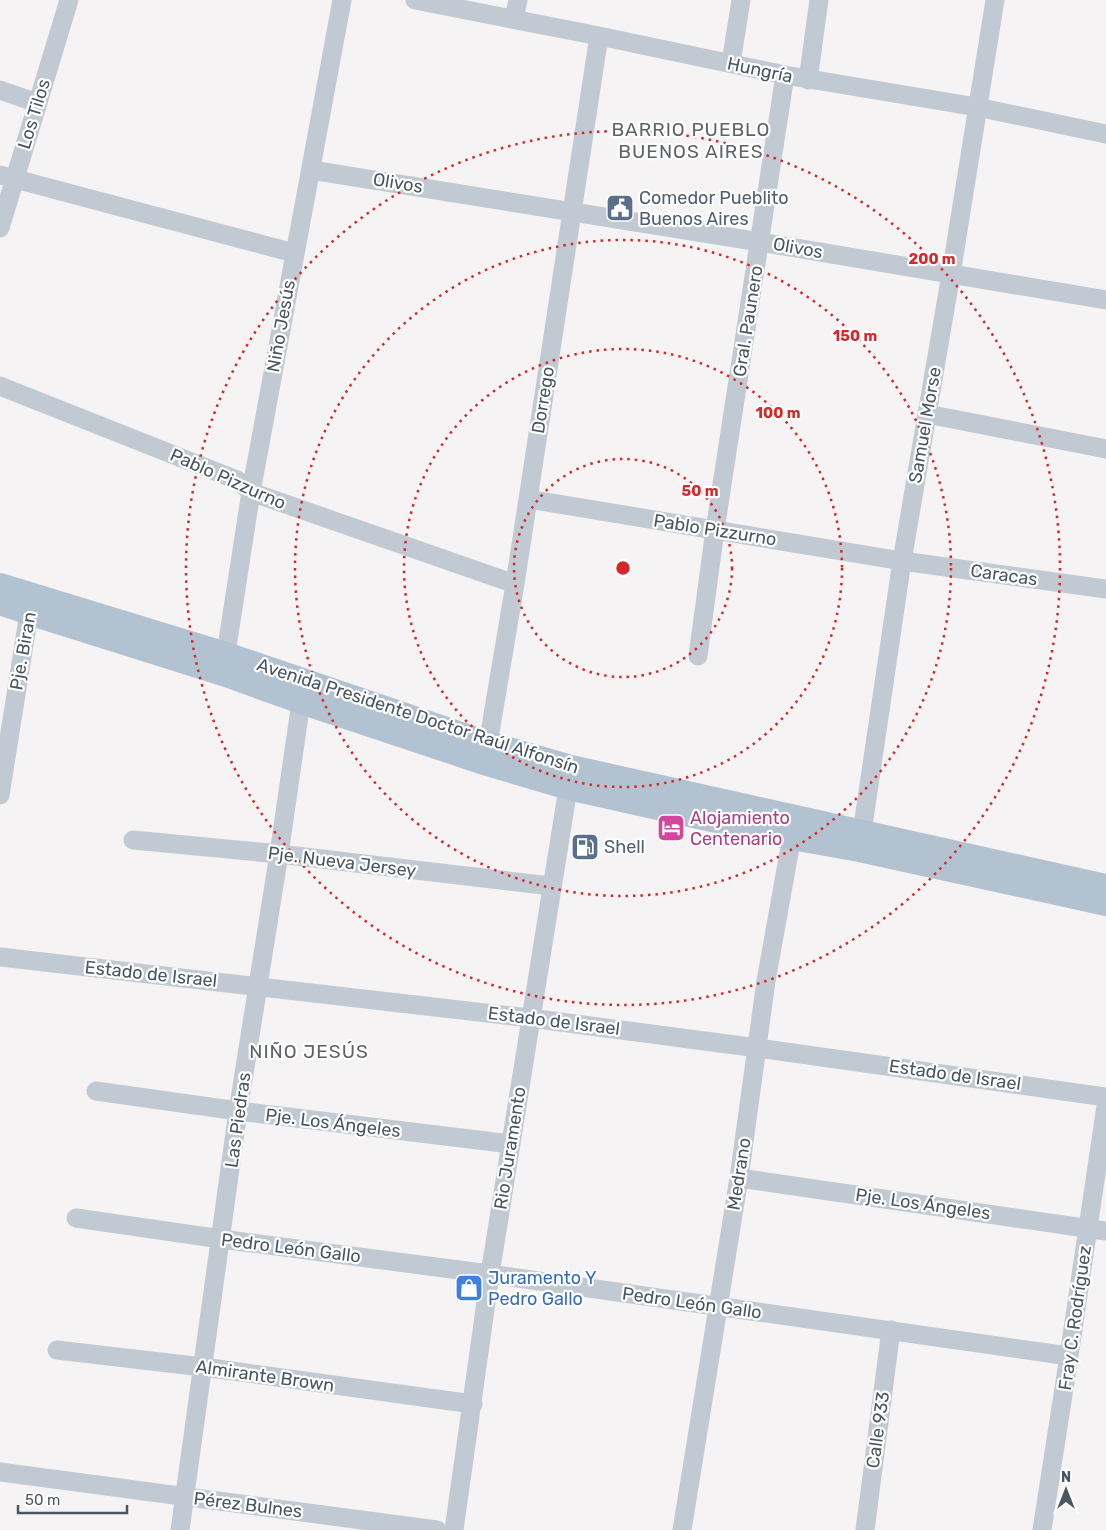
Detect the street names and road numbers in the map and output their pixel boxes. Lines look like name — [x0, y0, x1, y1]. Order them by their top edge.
street label: Hungría — [725, 52, 795, 88]
street label: Los Tilos — [13, 76, 55, 152]
street label: Olivos — [372, 168, 424, 198]
street label: Olivos — [771, 233, 825, 263]
street label: Gral. Paunero — [728, 264, 768, 378]
street label: Niño Jesús — [262, 278, 300, 374]
street label: Dorrego — [527, 365, 559, 435]
street label: Samuel Morse — [904, 365, 946, 485]
street label: Pablo Pizzurno — [167, 444, 289, 514]
street label: Pablo Pizzurno — [652, 509, 778, 551]
street label: Caracas — [969, 559, 1039, 591]
street label: Pje. Biran — [5, 610, 41, 692]
street label: Avenida Presidente Doctor Raúl Alfonsín — [254, 653, 582, 779]
street label: Pje. Nueva Jersey — [267, 842, 418, 882]
street label: Estado de Israel — [84, 956, 218, 992]
street label: Estado de Israel — [487, 1002, 621, 1040]
street label: Estado de Israel — [888, 1055, 1022, 1095]
street label: Las Piedras — [220, 1071, 256, 1169]
street label: Rio Juramento — [489, 1085, 531, 1211]
street label: Pje. Los Ángeles — [264, 1104, 402, 1142]
street label: Medrano — [722, 1136, 756, 1212]
street label: Pje. Los Ángeles — [854, 1184, 992, 1224]
street label: Pedro León Gallo — [220, 1229, 362, 1267]
street label: Fray C. Rodríguez — [1054, 1244, 1096, 1392]
street label: Pedro León Gallo — [621, 1282, 763, 1324]
street label: Almirante Brown — [194, 1355, 336, 1397]
street label: Calle 933 — [862, 1390, 894, 1470]
street label: Pérez Bulnes — [192, 1487, 304, 1523]

